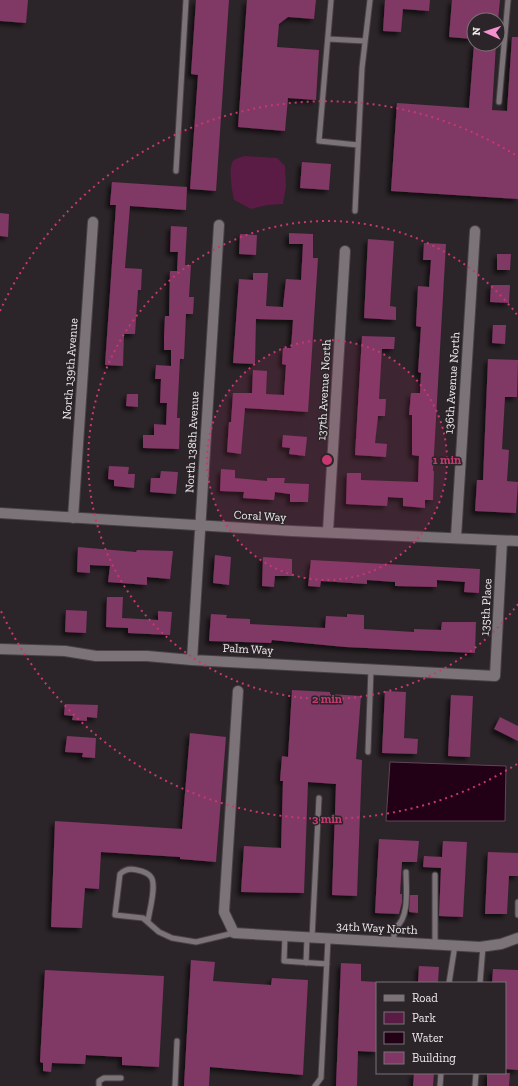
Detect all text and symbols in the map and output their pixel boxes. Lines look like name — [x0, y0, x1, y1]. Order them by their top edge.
north arrow — [466, 12, 506, 52]
text: N — [470, 26, 483, 36]
street label: North 139th Avenue — [59, 317, 81, 420]
street label: 136th Avenue North — [441, 331, 463, 434]
street label: 137th Avenue North — [314, 339, 334, 441]
street label: North 138th Avenue — [182, 390, 202, 493]
centre of rings — [320, 453, 334, 467]
text: 1 min — [433, 453, 461, 467]
street label: Coral Way — [233, 508, 288, 524]
street label: 135th Place — [478, 578, 495, 636]
street label: Palm Way — [222, 641, 275, 657]
text: 2 min — [312, 692, 342, 706]
text: 3 min — [312, 812, 342, 826]
street label: 34th Way North — [336, 919, 418, 937]
legend — [376, 982, 506, 1074]
text: Road — [412, 991, 438, 1005]
text: Park — [412, 1011, 437, 1025]
text: Water — [412, 1031, 444, 1045]
text: Building — [412, 1051, 456, 1065]

